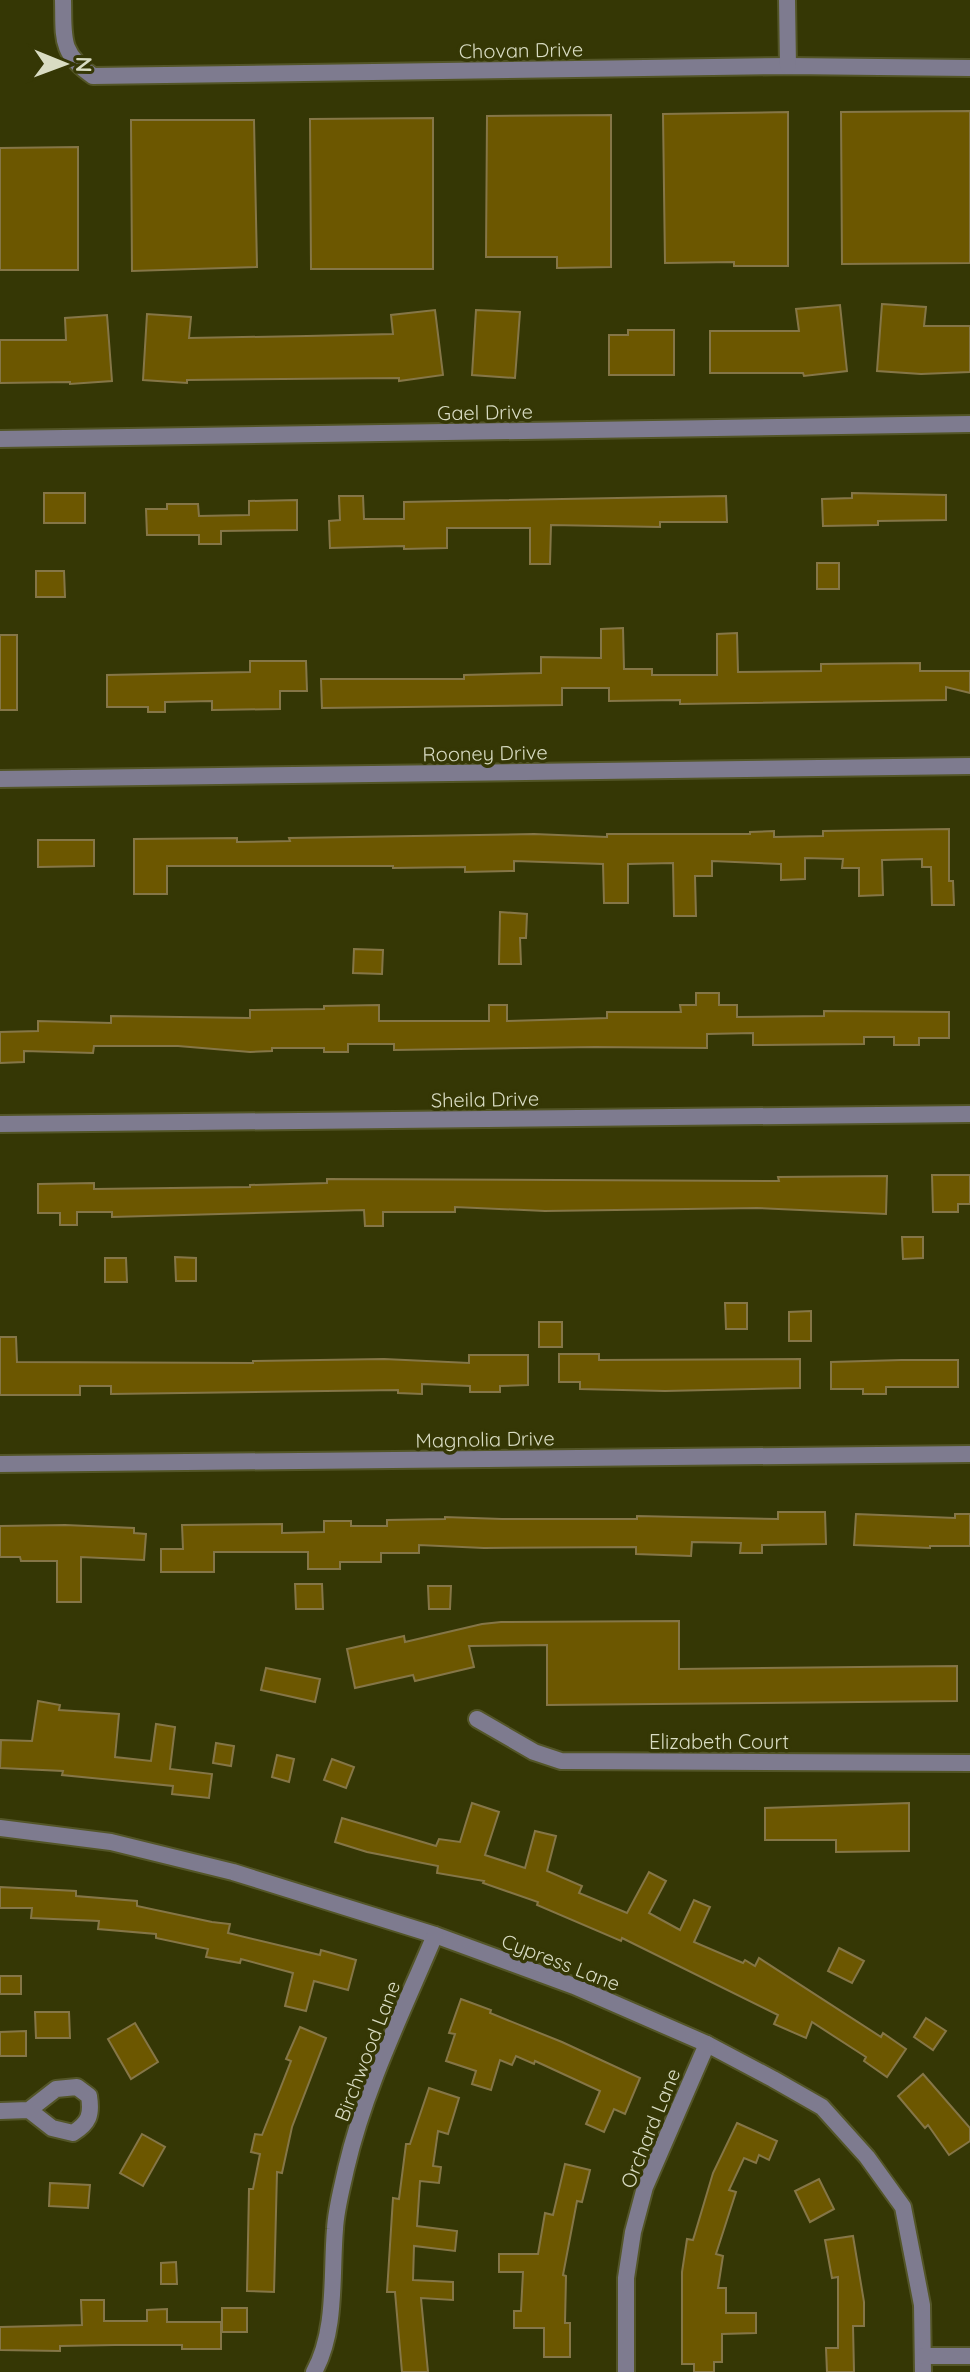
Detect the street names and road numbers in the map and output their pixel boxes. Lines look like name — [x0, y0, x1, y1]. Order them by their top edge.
street label: Chovan Drive — [459, 36, 583, 64]
street label: Gael Drive — [437, 399, 533, 425]
street label: Rooney Drive — [422, 739, 548, 767]
street label: Sheila Drive — [431, 1086, 539, 1112]
street label: Magnolia Drive — [415, 1425, 555, 1453]
street label: Elizabeth Court — [649, 1729, 789, 1754]
street label: Cypress Lane — [498, 1928, 624, 1996]
street label: Birchwood Lane — [329, 1977, 405, 2125]
street label: Orchard Lane — [615, 2064, 685, 2192]

